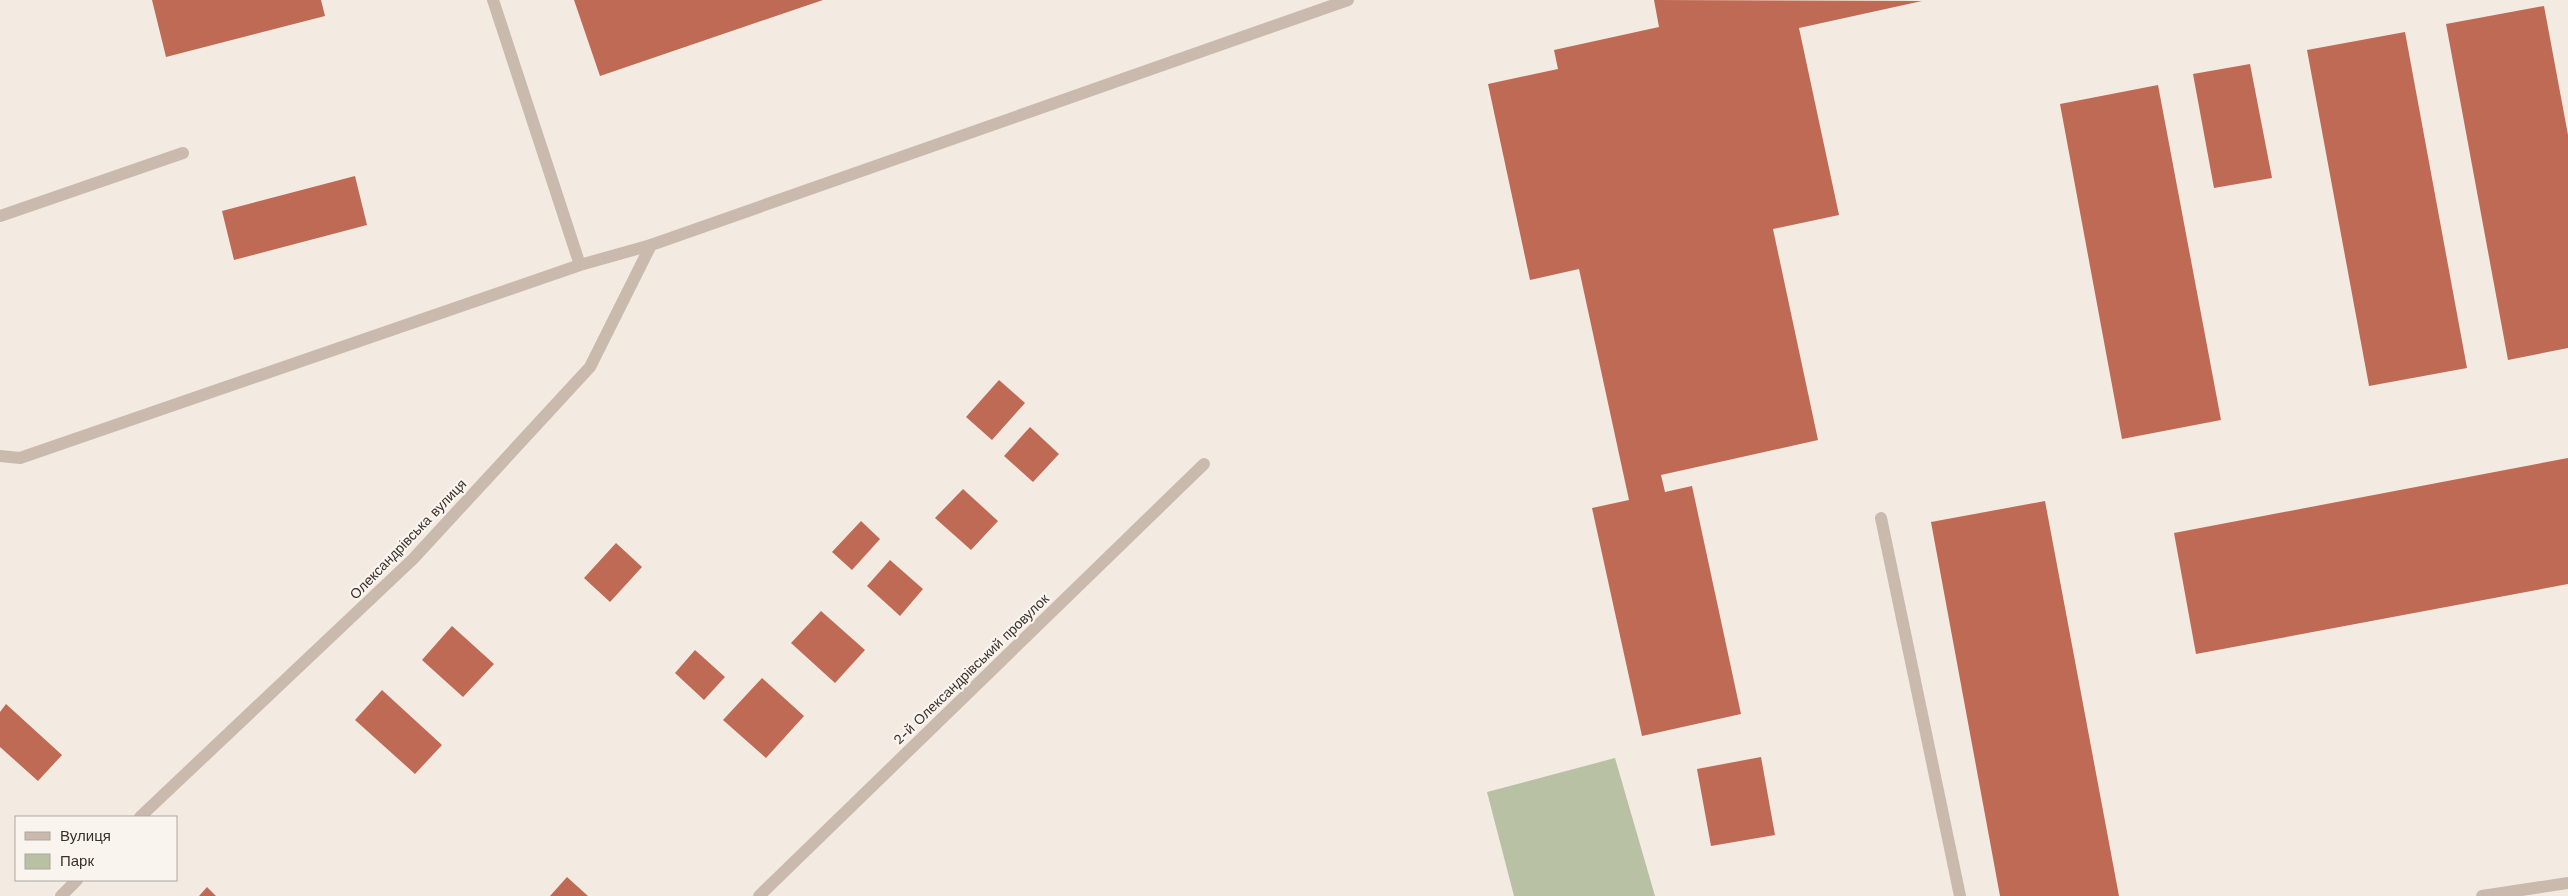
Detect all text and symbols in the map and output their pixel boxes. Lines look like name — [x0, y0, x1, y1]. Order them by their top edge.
street label: Олександрівська вулиця — [346, 476, 470, 602]
street label: 2-й Олександрівський провулок — [890, 590, 1053, 748]
legend — [15, 816, 178, 881]
text: Вулиця — [60, 827, 111, 845]
text: Парк — [60, 852, 94, 870]

